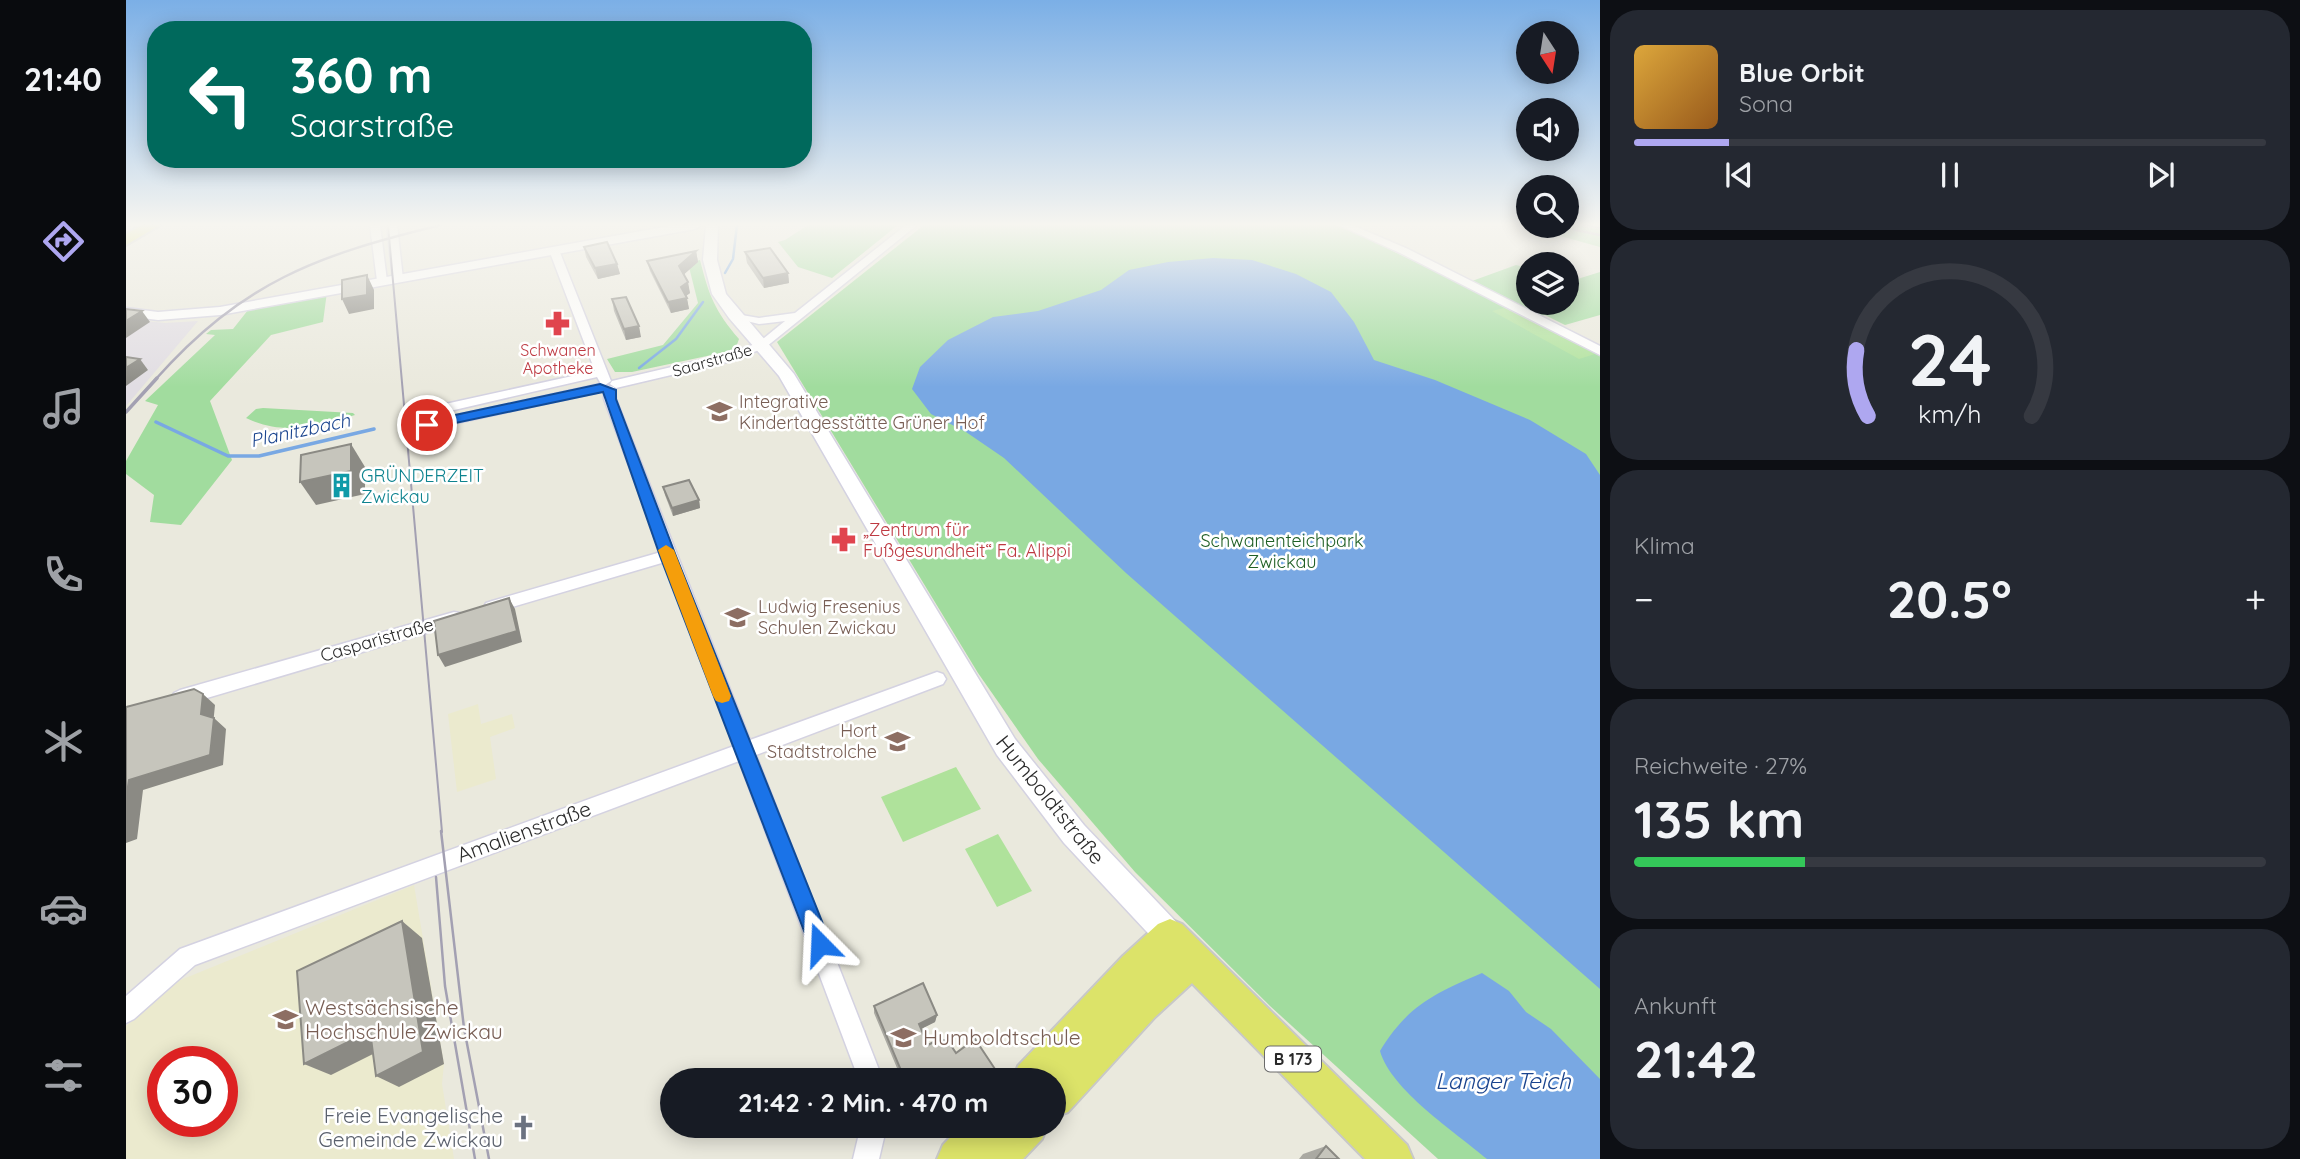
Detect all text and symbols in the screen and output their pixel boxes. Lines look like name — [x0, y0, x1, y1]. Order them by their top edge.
north arrow — [1516, 21, 1578, 84]
map controls — [1516, 21, 1579, 315]
text: 360 m — [290, 44, 432, 105]
icon: left — [175, 49, 266, 140]
text: Blue Orbit — [1739, 56, 1865, 89]
text: 21:40 — [24, 59, 102, 99]
text: Sona — [1739, 89, 1793, 118]
button: sound — [1516, 98, 1579, 161]
text: Saarstraße — [290, 105, 454, 145]
icon: previous — [1720, 156, 1758, 194]
icon: pause — [1931, 156, 1969, 194]
icon: next — [2142, 156, 2180, 194]
button: search — [1516, 175, 1579, 238]
icon: directions — [39, 217, 88, 266]
button: layers — [1516, 252, 1579, 315]
pharmacy icon: Schwanen Apotheke — [544, 310, 572, 338]
text: 24 — [1908, 313, 1992, 404]
street label: Saarstraße — [670, 339, 754, 381]
place label: Schwanen Apotheke — [520, 340, 596, 378]
icon: music — [39, 384, 88, 433]
place label: Integrative Kindertagesstätte Grüner Hof — [739, 390, 985, 434]
pin — [397, 395, 457, 455]
text: km/h — [1918, 397, 1982, 428]
school or university icon: Integrative Kindertagesstätte Grüner Hof — [705, 398, 733, 426]
icon: arrive — [408, 406, 446, 444]
water label: Planitzbach — [248, 407, 353, 452]
place label: GRÜNDERZEIT Zwickau — [361, 464, 484, 508]
building icon: GRÜNDERZEIT Zwickau — [327, 472, 355, 500]
place label: „Zentrum für Fußgesundheit“ Fa. Alippi — [863, 518, 1071, 562]
pharmacy icon: „Zentrum für Fußgesundheit“ Fa. Alippi — [829, 526, 857, 554]
park label: Schwanenteichpark Zwickau — [1200, 529, 1364, 573]
text: Klima — [1634, 531, 1695, 560]
icon: phone — [39, 550, 88, 599]
text: 20.5° — [1887, 566, 2012, 631]
text: − — [1634, 575, 1654, 623]
text: + — [2245, 575, 2266, 623]
place label: Ludwig Fresenius Schulen Zwickau — [758, 595, 901, 639]
school or university icon: Ludwig Fresenius Schulen Zwickau — [724, 603, 752, 631]
street label: Casparistraße — [317, 612, 436, 667]
icon: climate — [39, 717, 88, 766]
place label: Hort Stadtstrolche — [767, 719, 877, 763]
school or university icon: Hort Stadtstrolche — [883, 727, 911, 755]
street label: Humboldtstraße — [991, 730, 1111, 869]
text: Reichweite · 27% — [1634, 751, 1807, 780]
text: 135 km — [1634, 786, 1804, 851]
street label: Amalienstraße — [453, 795, 594, 867]
icon: car — [39, 884, 88, 933]
position arrow — [783, 907, 857, 981]
text: Ankunft — [1634, 991, 1717, 1020]
place label: Westsächsische Hochschule Zwickau — [305, 994, 503, 1044]
school or university icon: Westsächsische Hochschule Zwickau — [271, 1006, 299, 1034]
school or university icon: Humboldtschule — [889, 1024, 917, 1052]
place label: Humboldtschule — [923, 1024, 1081, 1050]
text: 21:42 — [1634, 1026, 1758, 1091]
speed limit sign: 30 — [147, 1046, 238, 1137]
road number: B 173 — [1265, 1046, 1321, 1072]
icon: filters — [39, 1051, 88, 1100]
water label: Langer Teich — [1435, 1066, 1572, 1095]
text: 21:42 · 2 Min. · 470 m — [738, 1086, 988, 1119]
place label: Freie Evangelische Gemeinde Zwickau — [318, 1102, 503, 1152]
church icon: Freie Evangelische Gemeinde Zwickau — [509, 1114, 537, 1142]

